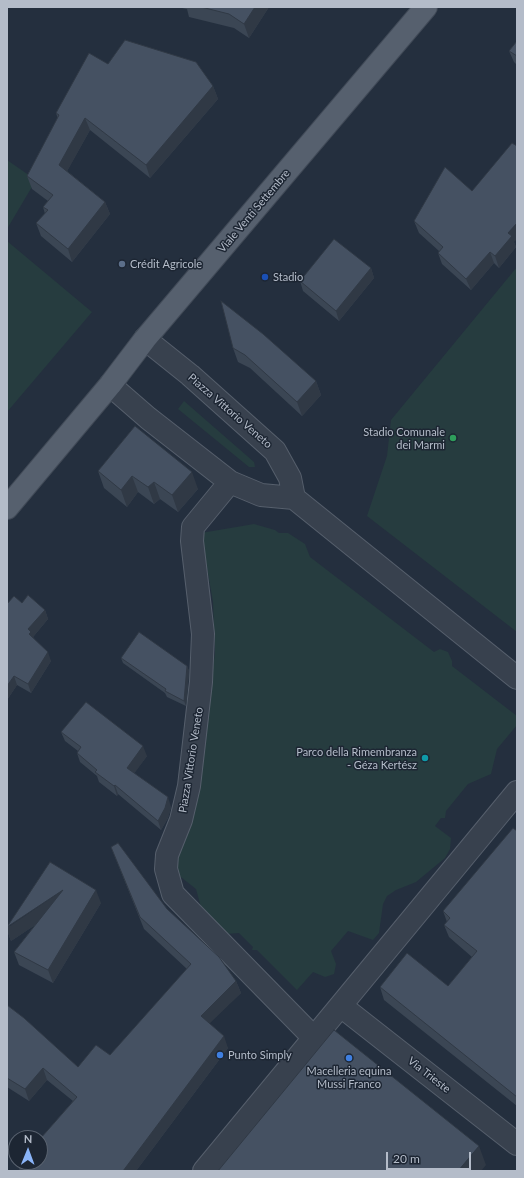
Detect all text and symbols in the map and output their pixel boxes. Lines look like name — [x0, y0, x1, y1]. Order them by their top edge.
street label: Viale Venti Settembre — [215, 167, 293, 255]
place label: Crédit Agricole — [130, 257, 202, 271]
marker: Crédit Agricole — [117, 259, 127, 269]
place label: Stadio — [273, 270, 303, 284]
marker: Stadio — [260, 272, 270, 282]
street label: Piazza Vittorio Veneto — [185, 371, 275, 451]
place label: Stadio Comunale dei Marmi — [363, 425, 445, 451]
marker: Stadio Comunale dei Marmi — [448, 433, 458, 443]
street label: Piazza Vittorio Veneto — [176, 706, 206, 814]
place label: Parco della Rimembranza - Géza Kertész — [296, 745, 417, 771]
marker: Parco della Rimembranza - Géza Kertész — [420, 753, 430, 763]
place label: Punto Simply — [228, 1048, 292, 1062]
marker: Punto Simply — [215, 1050, 225, 1060]
marker: Macelleria equina Mussi Franco — [344, 1053, 354, 1063]
street label: Via Trieste — [405, 1054, 453, 1096]
place label: Macelleria equina Mussi Franco — [307, 1064, 391, 1090]
north arrow — [8, 1130, 48, 1170]
text: N — [24, 1132, 33, 1145]
scale bar — [388, 1144, 473, 1170]
text: 20 m — [393, 1151, 420, 1166]

